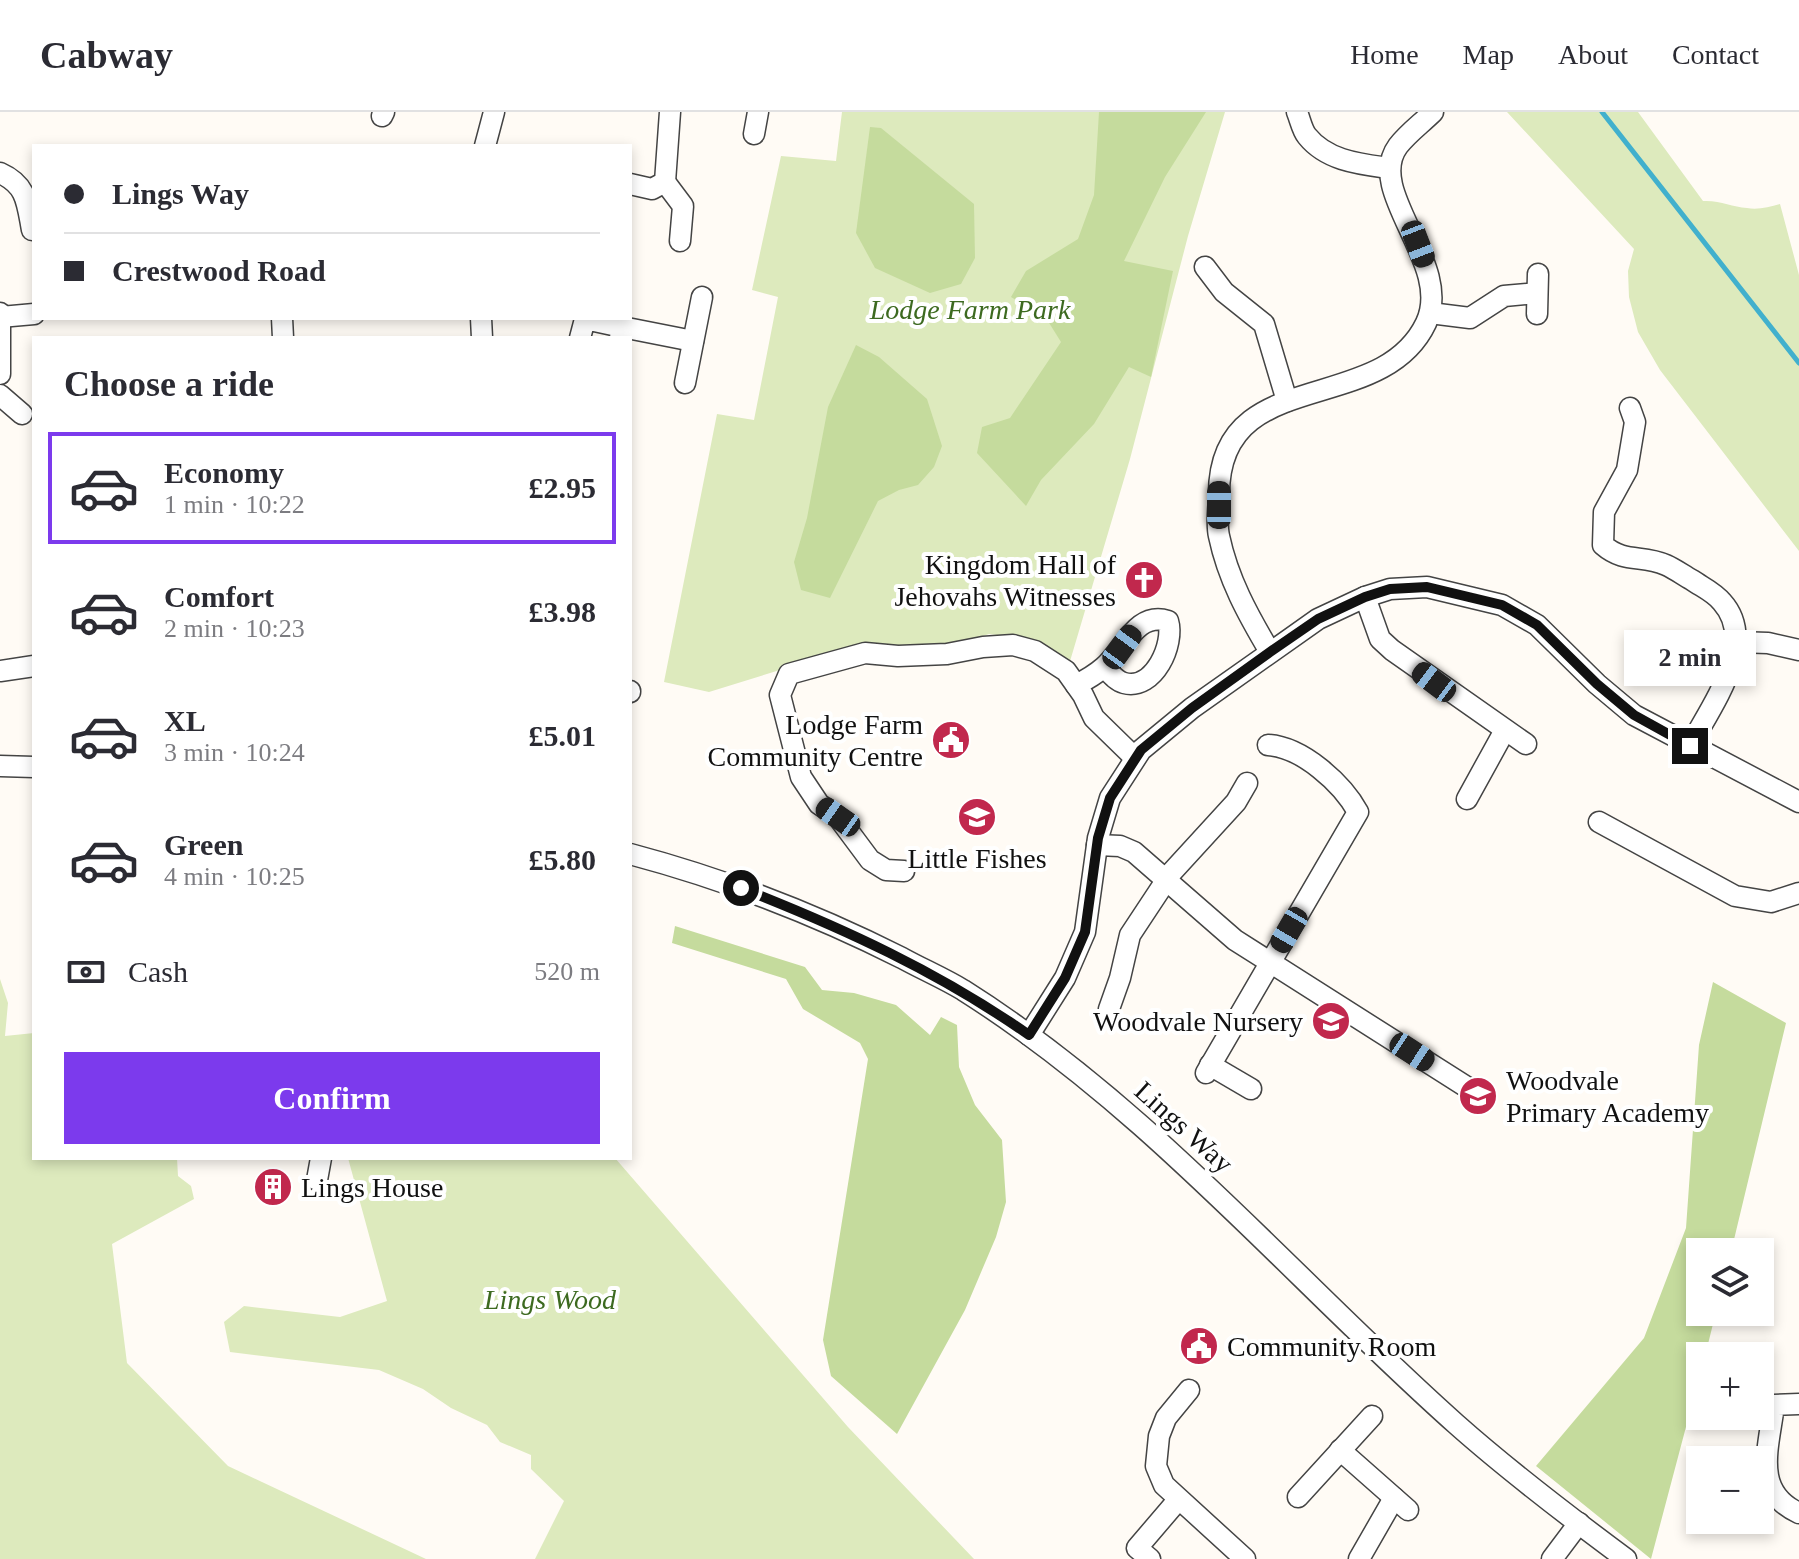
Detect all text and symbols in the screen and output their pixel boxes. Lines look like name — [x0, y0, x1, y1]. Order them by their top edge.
text: Cabway — [40, 34, 173, 76]
text: Home — [1350, 39, 1419, 70]
text: Map — [1463, 39, 1514, 70]
text: About — [1558, 39, 1628, 70]
text: Contact — [1672, 39, 1759, 70]
text: Lings Way — [112, 177, 249, 210]
car — [1398, 217, 1438, 271]
text: Crestwood Road — [112, 254, 326, 287]
park label: Lodge Farm Park — [869, 294, 1071, 325]
text: Choose a ride — [64, 364, 274, 404]
icon: car — [68, 452, 140, 524]
text: Economy — [164, 456, 284, 489]
text: £2.95 — [529, 471, 596, 504]
car — [1207, 481, 1231, 529]
text: 1 min · 10:22 — [164, 490, 305, 519]
place label: Kingdom Hall of Jehovahs Witnesses — [894, 549, 1117, 612]
church icon: Kingdom Hall of Jehovahs Witnesses — [1123, 559, 1165, 601]
icon: car — [68, 576, 140, 648]
text: Comfort — [164, 580, 274, 613]
text: £3.98 — [529, 595, 596, 628]
text: 2 min · 10:23 — [164, 614, 305, 643]
car — [1098, 621, 1146, 673]
callout: 2 min — [1624, 630, 1756, 686]
text: 2 min — [1659, 643, 1721, 672]
car — [1408, 658, 1460, 706]
icon: car — [68, 700, 140, 772]
text: XL — [164, 704, 206, 737]
place label: Lodge Farm Community Centre — [708, 709, 923, 772]
text: £5.01 — [529, 719, 596, 752]
public building icon: Lodge Farm Community Centre — [930, 719, 972, 761]
route end — [1672, 728, 1708, 764]
text: 3 min · 10:24 — [164, 738, 305, 767]
car — [811, 793, 865, 841]
school or university icon: Little Fishes — [956, 796, 998, 838]
icon: car — [68, 824, 140, 896]
text: Green — [164, 828, 243, 861]
text: £5.80 — [529, 843, 596, 876]
place label: Little Fishes — [907, 843, 1047, 874]
text: 4 min · 10:25 — [164, 862, 305, 891]
route start — [723, 870, 759, 906]
car — [1267, 903, 1311, 957]
icon: cash — [64, 950, 108, 994]
text: Cash — [128, 955, 188, 988]
text: 520 m — [534, 957, 600, 986]
school or university icon: Woodvale Nursery — [1310, 1000, 1352, 1042]
place label: Woodvale Nursery — [1093, 1006, 1303, 1037]
car — [1385, 1029, 1439, 1075]
button: Confirm — [64, 1052, 600, 1144]
place label: Woodvale Primary Academy — [1506, 1065, 1709, 1128]
street label: Lings Way — [1129, 1075, 1239, 1179]
school or university icon: Woodvale Primary Academy — [1457, 1075, 1499, 1117]
building icon: Lings House — [252, 1166, 294, 1208]
place label: Lings House — [301, 1172, 443, 1203]
map controls — [1686, 1238, 1774, 1534]
button: layers — [1686, 1238, 1774, 1326]
park label: Lings Wood — [483, 1284, 617, 1315]
public building icon: Community Room — [1178, 1325, 1220, 1367]
place label: Community Room — [1227, 1331, 1436, 1362]
button: + — [1686, 1342, 1774, 1430]
button: − — [1686, 1446, 1774, 1534]

